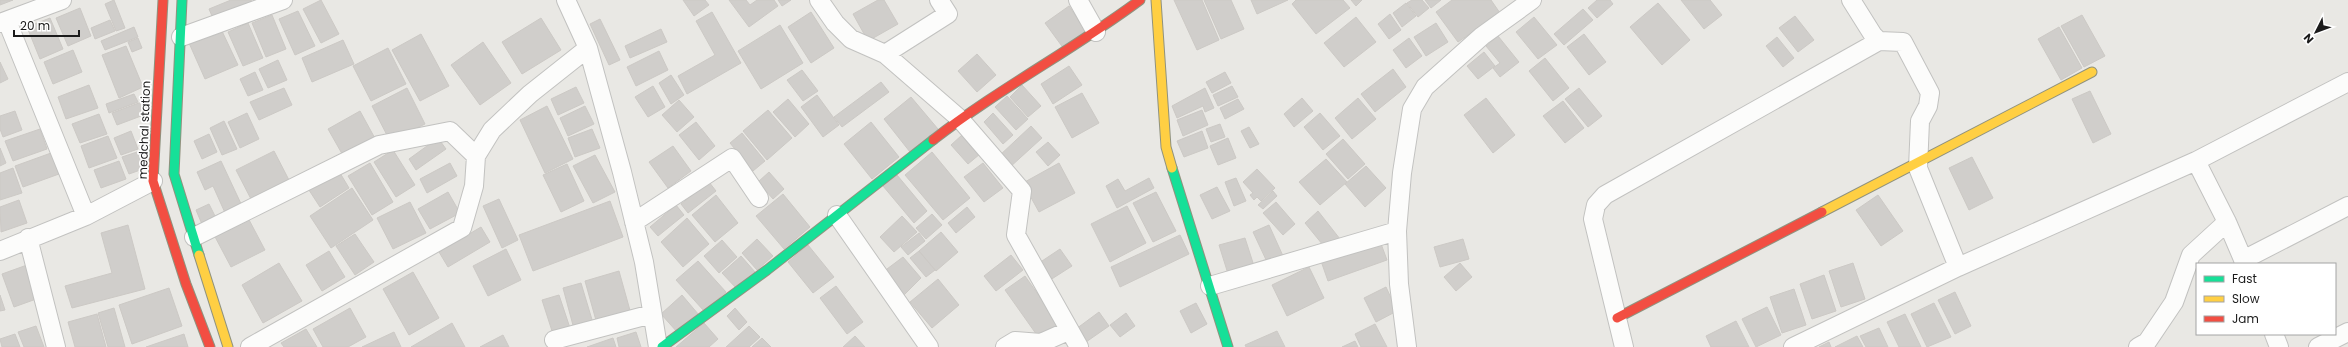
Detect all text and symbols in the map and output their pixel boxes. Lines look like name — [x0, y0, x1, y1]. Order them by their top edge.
scale bar — [14, 12, 79, 38]
north arrow — [2296, 12, 2336, 52]
text: 20 m — [20, 17, 50, 34]
text: N — [2300, 30, 2317, 47]
street label: medchal station — [134, 80, 154, 180]
legend — [2196, 263, 2336, 335]
text: Fast — [2232, 270, 2257, 287]
text: Slow — [2232, 290, 2260, 307]
text: Jam — [2232, 310, 2259, 327]

